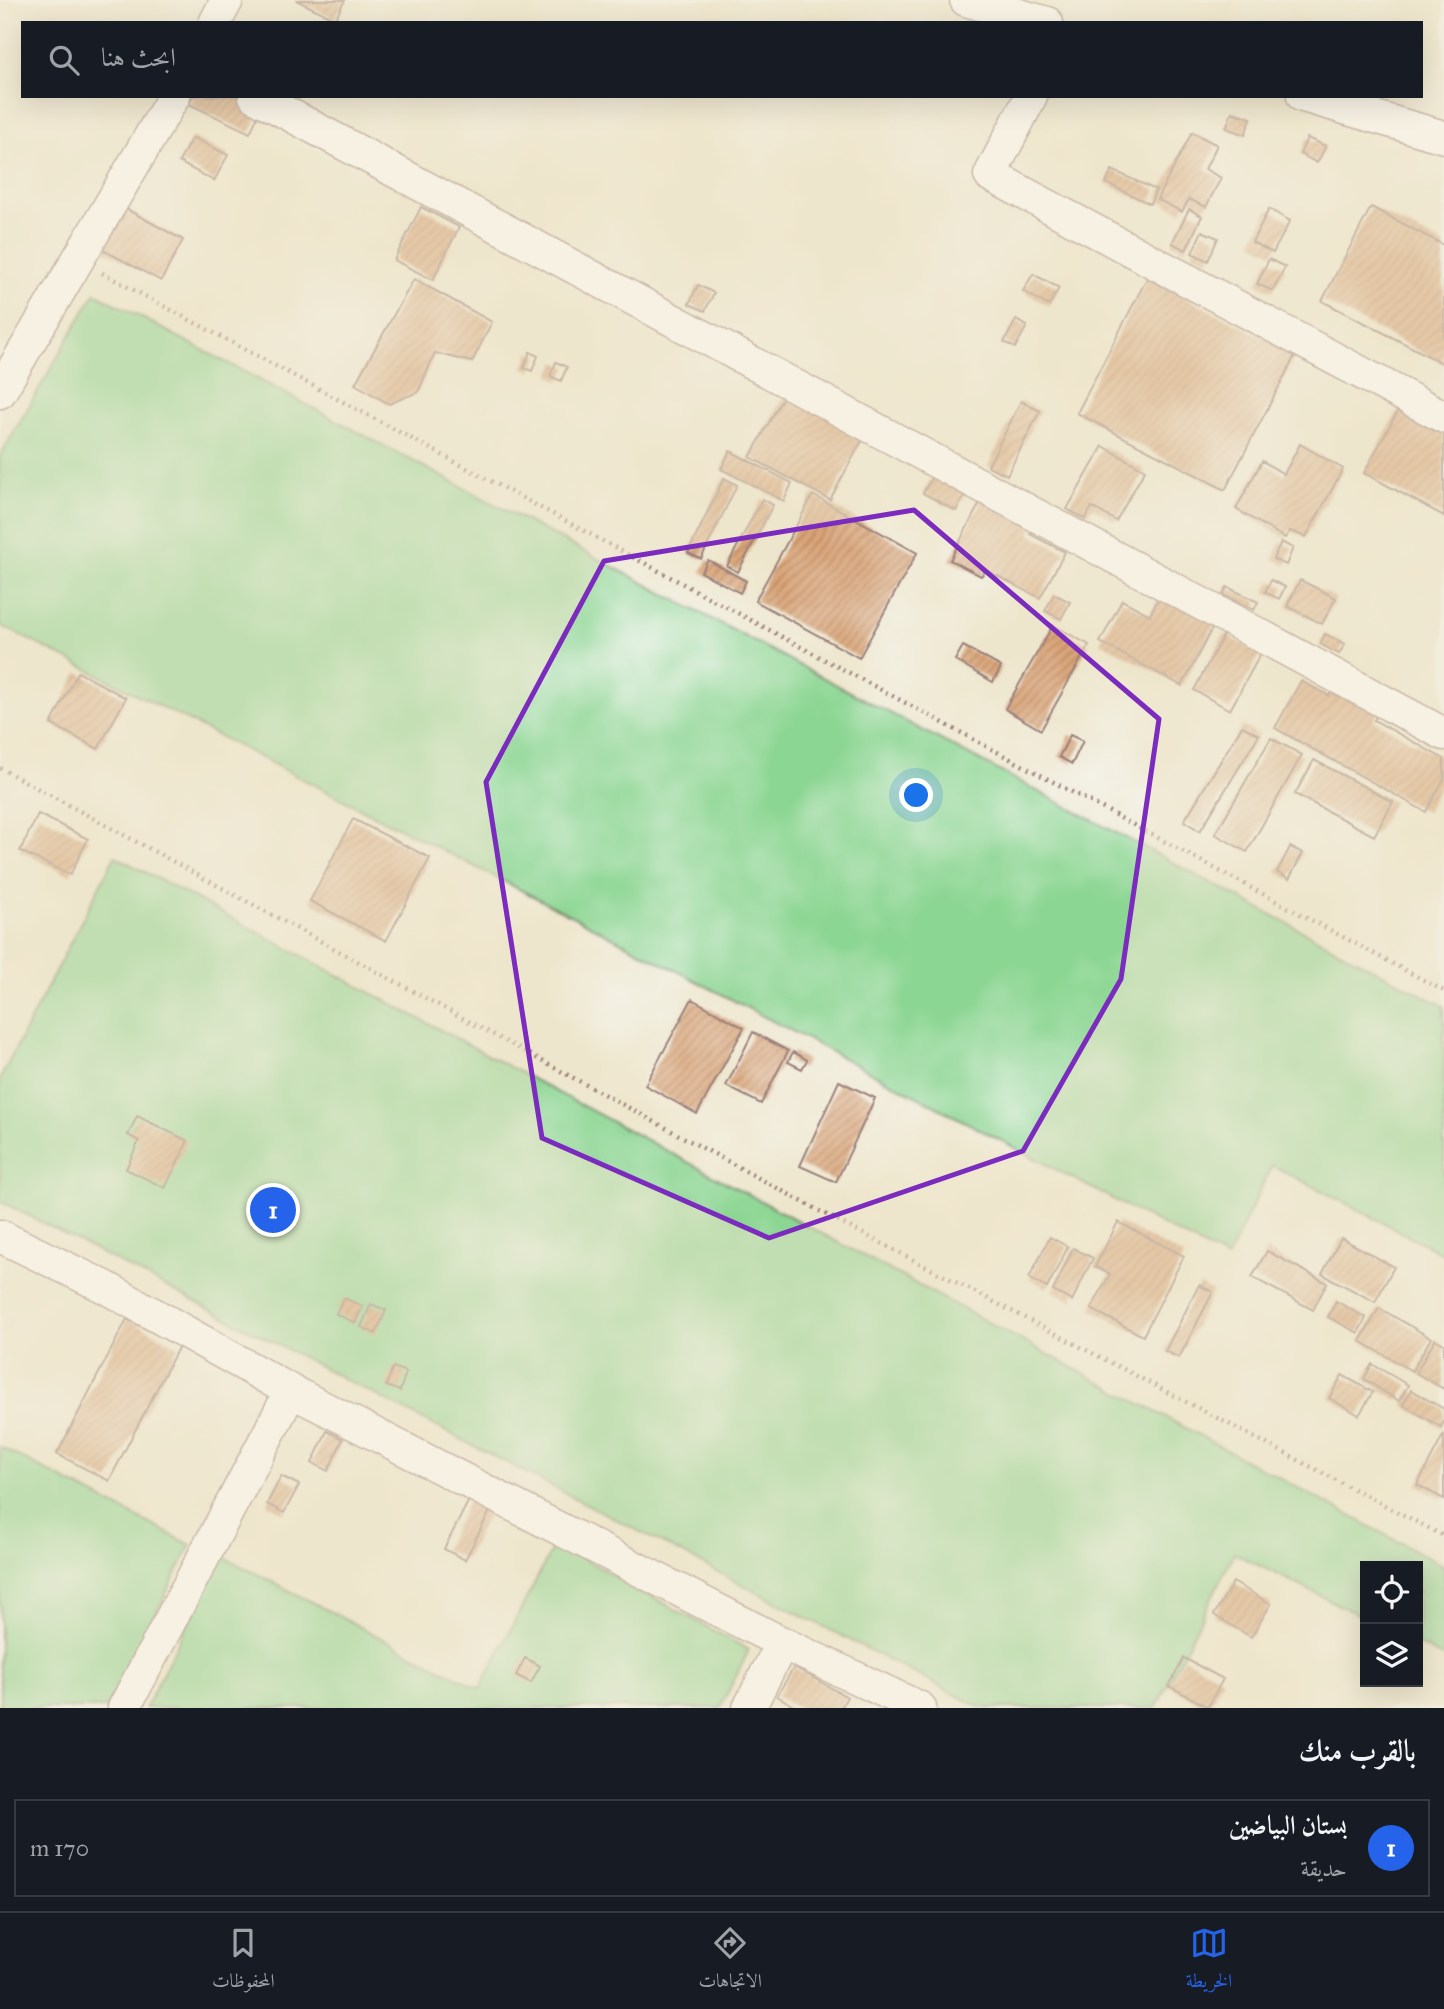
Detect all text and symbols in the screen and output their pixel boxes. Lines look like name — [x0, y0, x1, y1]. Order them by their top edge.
search box — [21, 21, 1423, 98]
icon: search — [45, 41, 83, 79]
text: ابحث هنا — [101, 41, 176, 73]
your location — [899, 778, 933, 812]
pin: 1 — [250, 1184, 296, 1236]
map controls — [1360, 1561, 1423, 1687]
button: locate — [1360, 1561, 1423, 1624]
button: layers — [1360, 1624, 1423, 1687]
text: بالقرب منك — [1299, 1733, 1416, 1769]
text: بستان البياضين — [1229, 1809, 1347, 1841]
text: 170 m — [30, 1834, 89, 1862]
text: 1 — [1386, 1834, 1396, 1862]
text: حديقة — [1300, 1854, 1347, 1882]
tab: المحفوظات — [212, 1924, 275, 1999]
tab: الاتجاهات — [699, 1924, 762, 1999]
tab: الخريطة — [1186, 1924, 1232, 1999]

